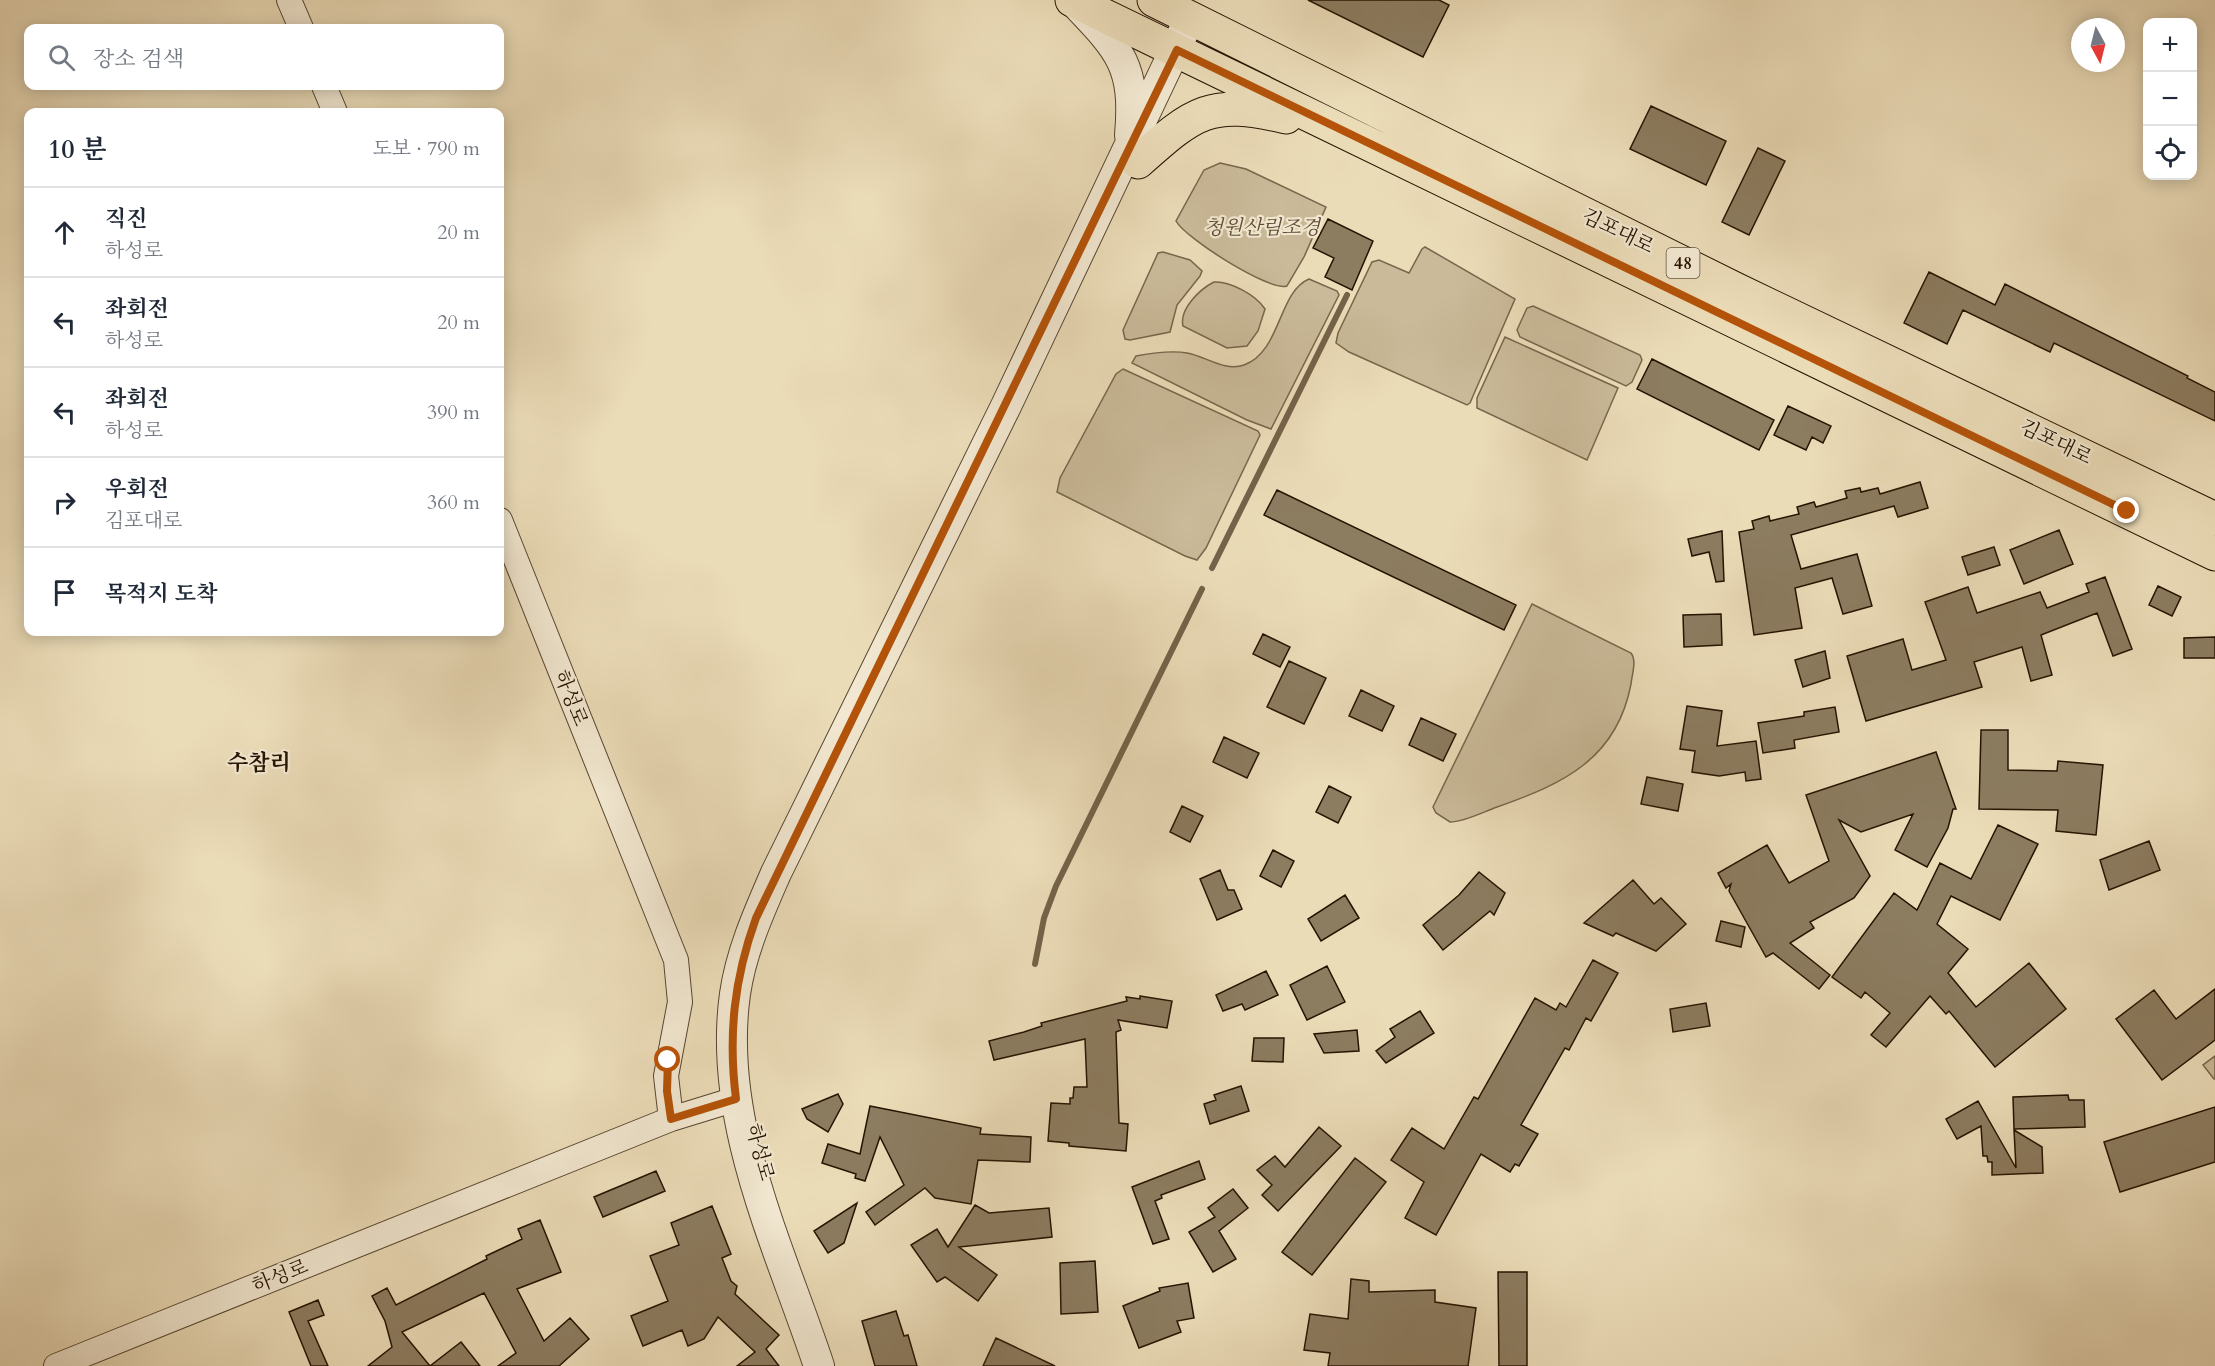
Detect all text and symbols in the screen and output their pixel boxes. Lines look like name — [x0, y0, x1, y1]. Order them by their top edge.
north arrow — [2071, 18, 2125, 72]
map controls — [2143, 18, 2197, 180]
button: + — [2143, 18, 2197, 72]
search box — [24, 24, 504, 90]
icon: search — [45, 41, 78, 74]
text: 장소 검색 — [93, 44, 184, 74]
button: − — [2143, 72, 2197, 126]
button: locate — [2143, 126, 2197, 180]
text: 10 분 — [48, 132, 107, 167]
text: 도보 · 790 m — [373, 135, 480, 162]
street label: 김포대로 — [1577, 202, 1659, 260]
text: 직진 — [105, 204, 148, 234]
park label: 청원산림조경 — [1204, 214, 1322, 241]
icon: ahead — [48, 216, 81, 249]
text: 20 m — [437, 219, 480, 246]
text: 하성로 — [105, 237, 163, 264]
road number: 48 — [1666, 248, 1700, 278]
text: 좌회전 — [105, 294, 169, 324]
icon: left — [48, 306, 81, 339]
text: 20 m — [437, 309, 480, 336]
text: 하성로 — [105, 327, 163, 354]
text: 좌회전 — [105, 384, 169, 414]
icon: left — [48, 396, 81, 429]
text: 390 m — [427, 399, 480, 426]
street label: 김포대로 — [2015, 413, 2097, 471]
text: 하성로 — [105, 417, 163, 444]
text: 우회전 — [105, 474, 169, 504]
icon: right — [48, 486, 81, 519]
text: 360 m — [427, 489, 480, 516]
route end — [2113, 497, 2139, 523]
text: 김포대로 — [105, 507, 182, 534]
icon: arrive — [48, 576, 81, 609]
text: 목적지 도착 — [105, 579, 217, 609]
street label: 하성로 — [548, 666, 594, 730]
district label: 수참리 — [227, 748, 291, 778]
route start — [654, 1046, 680, 1072]
street label: 하성로 — [739, 1121, 781, 1183]
street label: 하성로 — [248, 1253, 312, 1299]

